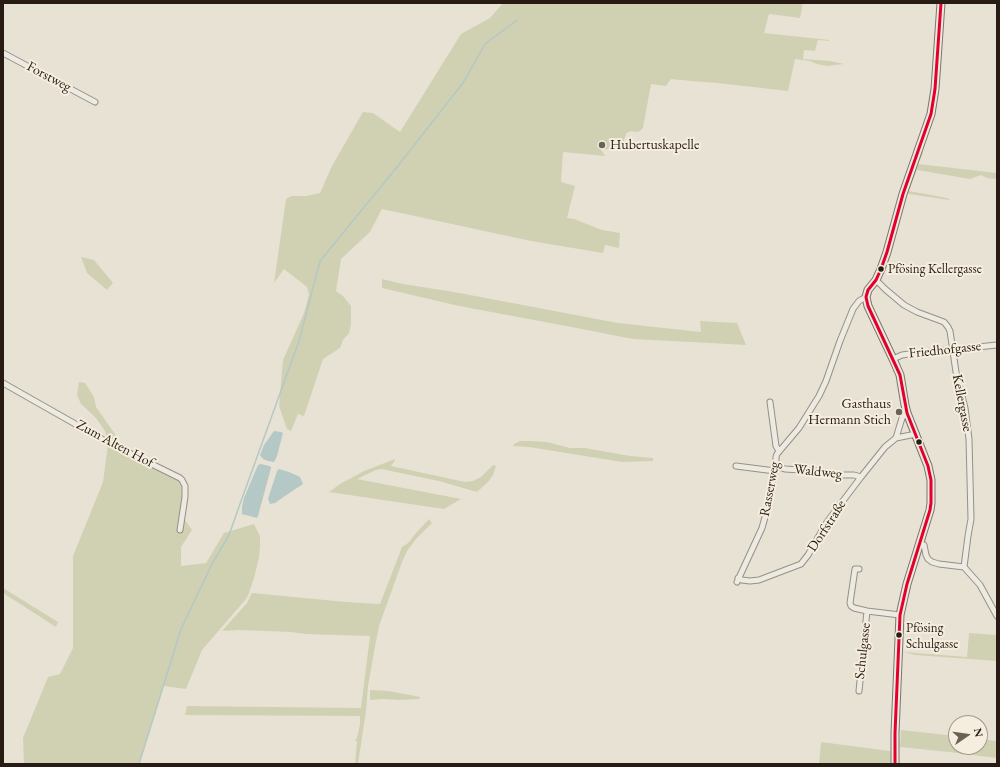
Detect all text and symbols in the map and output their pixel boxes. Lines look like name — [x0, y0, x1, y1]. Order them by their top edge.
street label: Forstweg — [24, 58, 74, 96]
place label: Hubertuskapelle — [610, 137, 699, 153]
marker: Hubertuskapelle — [597, 140, 607, 150]
place label: Pfösing Kellergasse — [888, 261, 982, 277]
marker: Pfösing Kellergasse — [876, 264, 886, 274]
street label: Friedhofgasse — [908, 338, 982, 362]
street label: Kellergasse — [948, 373, 976, 433]
place label: Gasthaus Hermann Stich — [808, 396, 891, 428]
marker: Gasthaus Hermann Stich — [894, 407, 904, 417]
street label: Zum Alten Hof — [73, 417, 157, 471]
unlabelled marker — [914, 437, 924, 447]
street label: Rasserweg — [756, 460, 784, 518]
street label: Waldweg — [793, 461, 843, 483]
street label: Dorfstraße — [804, 497, 850, 555]
place label: Pfösing Schulgasse — [906, 620, 958, 651]
street label: Schulgasse — [852, 622, 874, 680]
marker: Pfösing Schulgasse — [894, 630, 904, 640]
north arrow — [948, 715, 988, 755]
text: N — [971, 727, 987, 738]

